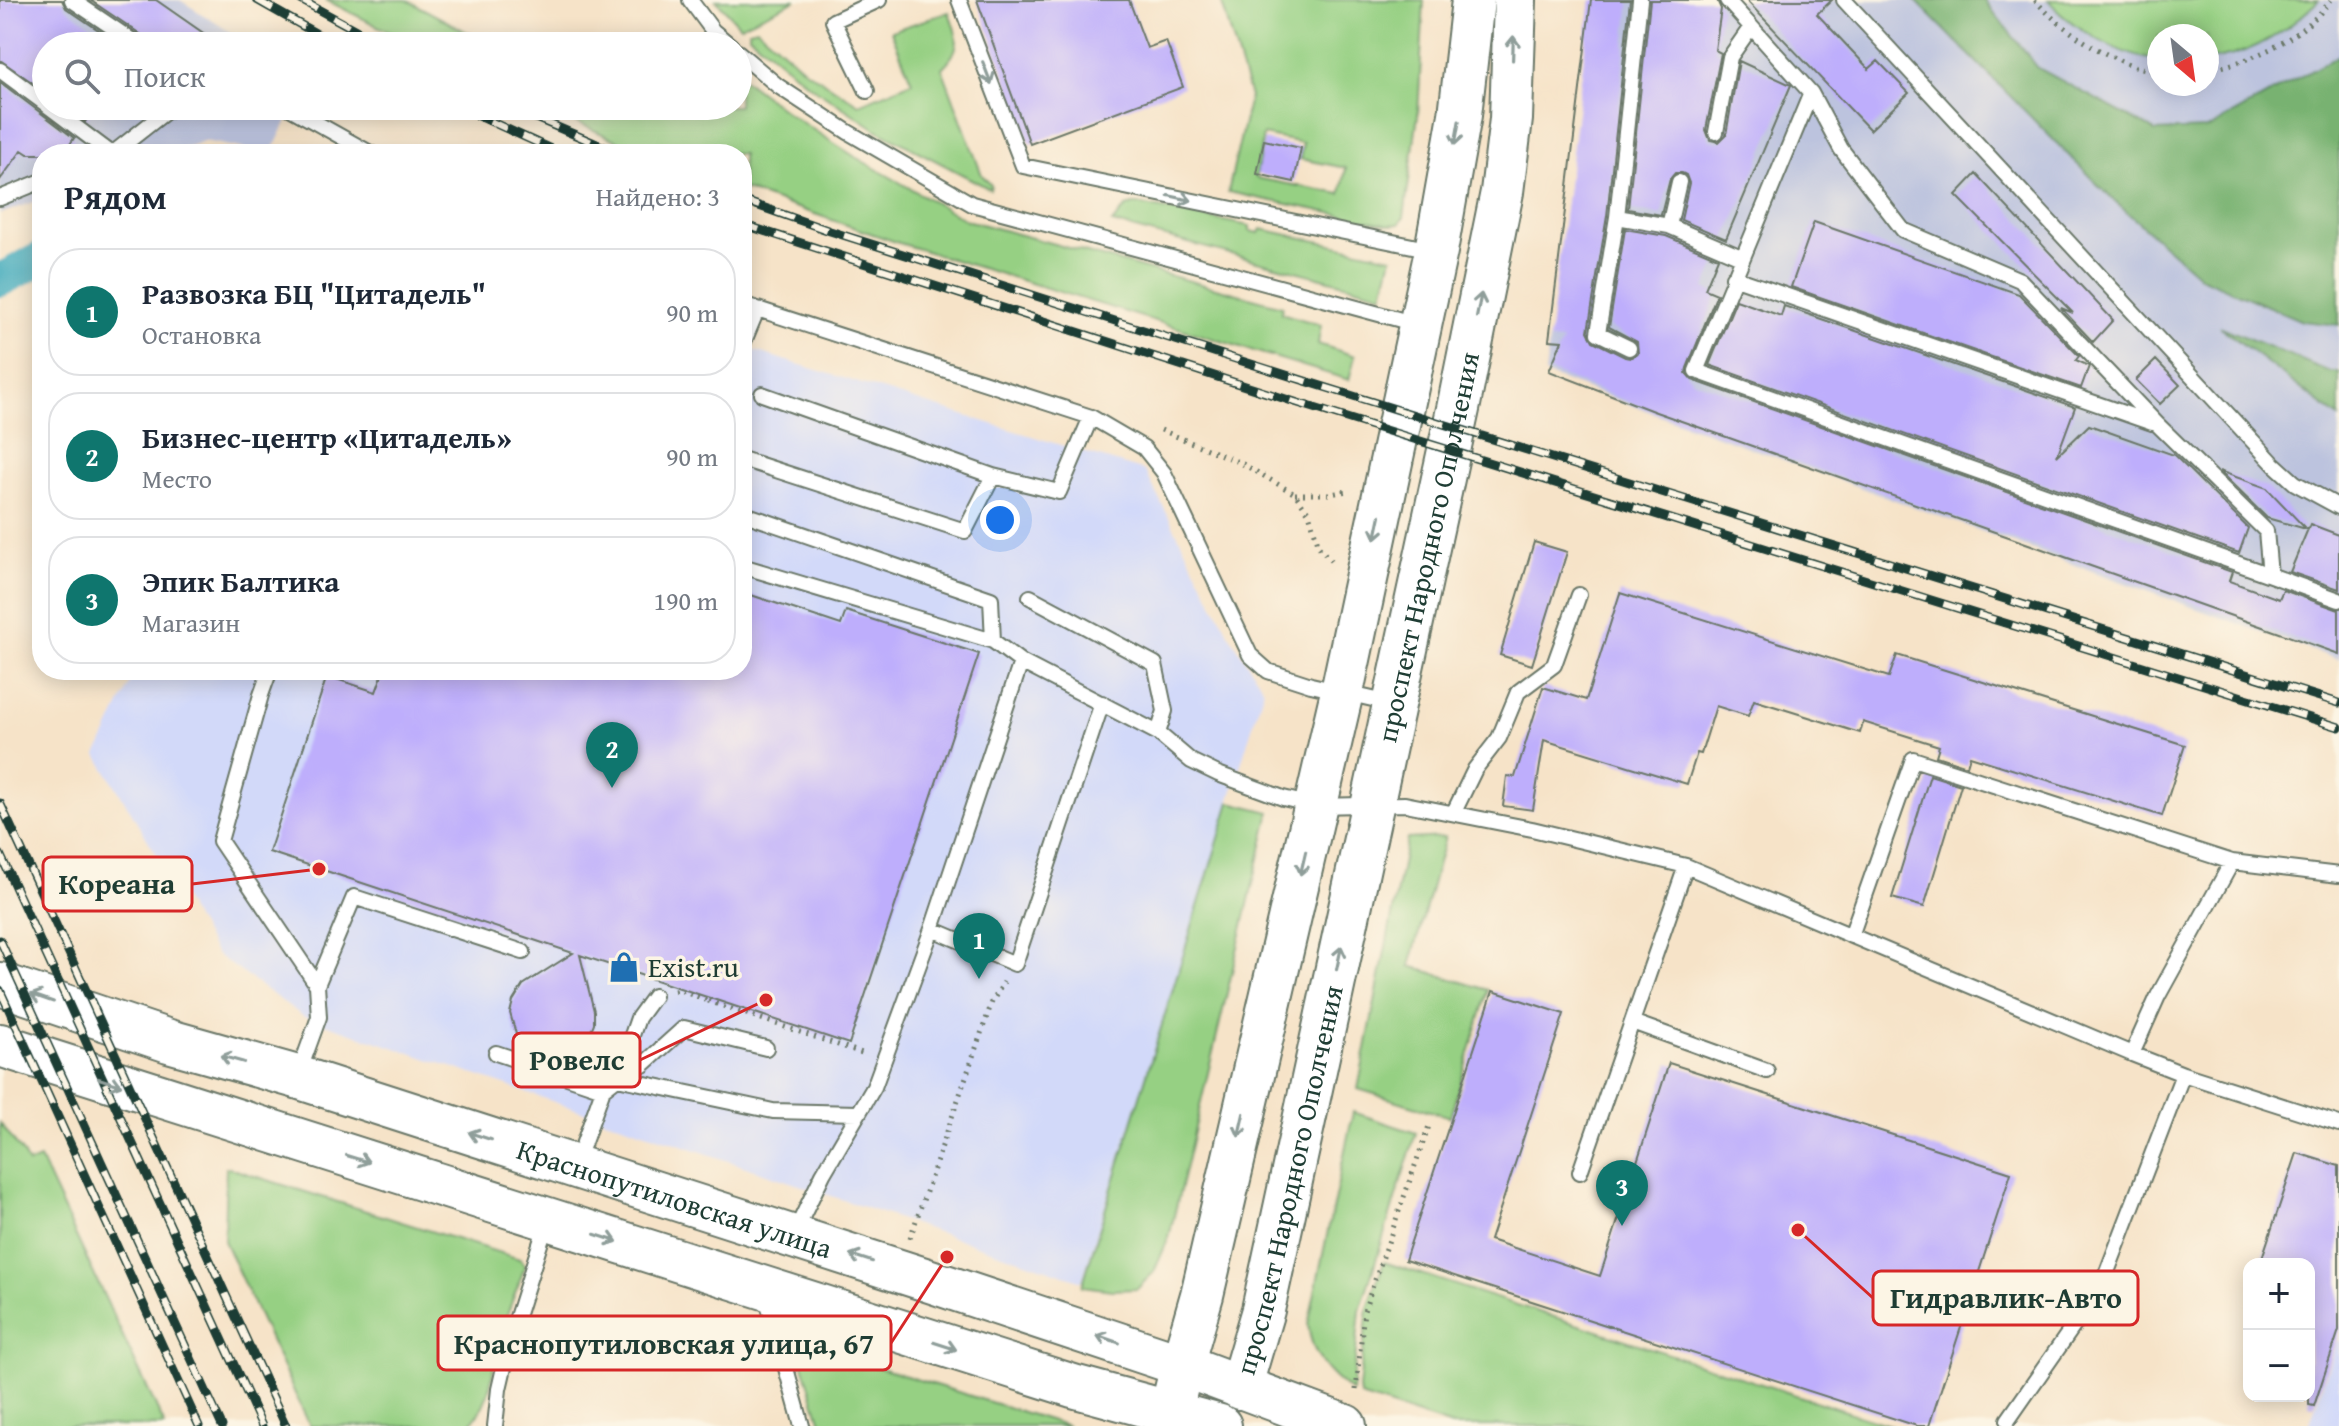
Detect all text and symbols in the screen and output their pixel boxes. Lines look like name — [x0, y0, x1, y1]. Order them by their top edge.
north arrow — [2147, 24, 2219, 96]
search box — [32, 32, 752, 120]
one-way arrow — [1506, 35, 1521, 62]
icon: search — [60, 54, 104, 98]
text: Поиск — [124, 54, 206, 98]
one-way arrow — [981, 60, 995, 85]
one-way arrow — [1449, 120, 1464, 145]
text: Рядом — [64, 172, 167, 221]
text: Найдено: 3 — [596, 177, 720, 216]
one-way arrow — [1167, 192, 1192, 207]
text: Развозка БЦ "Цитадель" — [142, 271, 486, 315]
one-way arrow — [1472, 292, 1487, 318]
text: 1 — [85, 293, 99, 332]
text: 90 m — [666, 293, 718, 332]
text: Остановка — [142, 315, 261, 354]
street label: проспект Народного Ополчения — [1366, 348, 1489, 746]
text: Бизнес-центр «Цитадель» — [142, 415, 512, 459]
text: 2 — [85, 437, 99, 476]
text: 90 m — [666, 437, 718, 476]
text: Место — [142, 459, 212, 498]
your location — [980, 500, 1020, 540]
one-way arrow — [1370, 513, 1385, 539]
text: Эпик Балтика — [142, 559, 340, 603]
text: 3 — [85, 581, 99, 620]
text: 190 m — [653, 581, 718, 620]
text: Магазин — [142, 603, 240, 642]
pin: 2 — [586, 722, 638, 788]
one-way arrow — [1295, 849, 1310, 875]
callout: Кореана — [43, 857, 192, 911]
text: Кореана — [59, 861, 176, 905]
pin: 1 — [953, 913, 1005, 979]
one-way arrow — [1332, 945, 1347, 971]
place label: Exist.ru — [648, 946, 739, 987]
shop icon: Exist.ru — [607, 950, 641, 984]
street label: проспект Народного Ополчения — [1224, 981, 1353, 1379]
one-way arrow — [30, 989, 55, 1004]
callout: Ровелс — [513, 1033, 640, 1087]
text: Ровелс — [529, 1037, 625, 1081]
one-way arrow — [219, 1051, 245, 1066]
one-way arrow — [97, 1075, 122, 1090]
one-way arrow — [1233, 1112, 1248, 1137]
one-way arrow — [468, 1127, 493, 1142]
street label: Краснопутиловская улица — [512, 1128, 838, 1268]
one-way arrow — [345, 1153, 370, 1168]
pin: 3 — [1596, 1160, 1648, 1226]
one-way arrow — [593, 1231, 618, 1246]
one-way arrow — [849, 1250, 874, 1265]
map controls — [2243, 1258, 2315, 1402]
button: + — [2243, 1258, 2315, 1330]
callout: Гидравлик-Авто — [1873, 1271, 2138, 1325]
text: Гидравлик-Авто — [1890, 1275, 2122, 1319]
callout: Краснопутиловская улица, 67 — [438, 1316, 891, 1370]
text: Краснопутиловская улица, 67 — [454, 1321, 874, 1365]
button: − — [2243, 1330, 2315, 1402]
one-way arrow — [1096, 1331, 1121, 1346]
one-way arrow — [932, 1339, 957, 1354]

